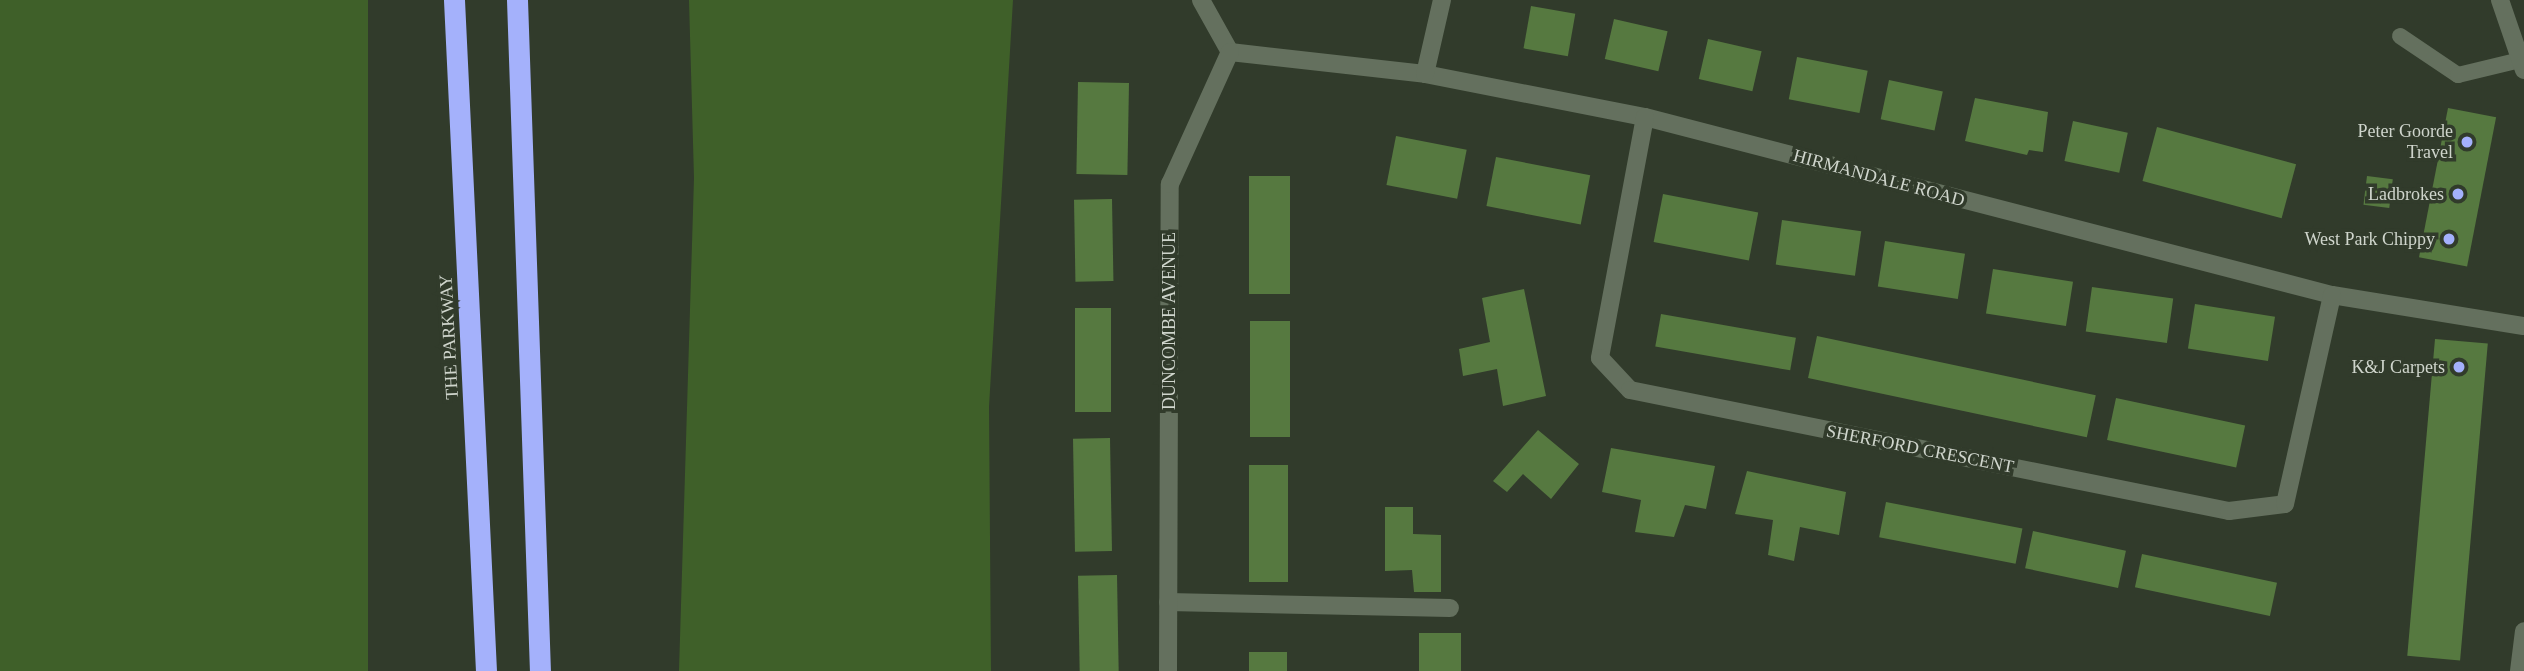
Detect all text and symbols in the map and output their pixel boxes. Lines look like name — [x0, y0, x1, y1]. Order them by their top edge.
place label: Peter Goorde Travel — [2358, 121, 2453, 164]
marker: Peter Goorde Travel — [2459, 134, 2475, 150]
street label: HIRMANDALE ROAD — [1791, 145, 1967, 211]
place label: Ladbrokes — [2368, 183, 2444, 205]
marker: Ladbrokes — [2450, 186, 2466, 202]
place label: West Park Chippy — [2304, 228, 2435, 250]
street label: DUNCOMBE AVENUE — [1158, 231, 1180, 411]
marker: West Park Chippy — [2441, 231, 2457, 247]
street label: THE PARKWAY — [435, 274, 463, 400]
place label: K&J Carpets — [2352, 356, 2445, 378]
marker: K&J Carpets — [2451, 359, 2467, 375]
street label: SHERFORD CRESCENT — [1824, 420, 2016, 478]

